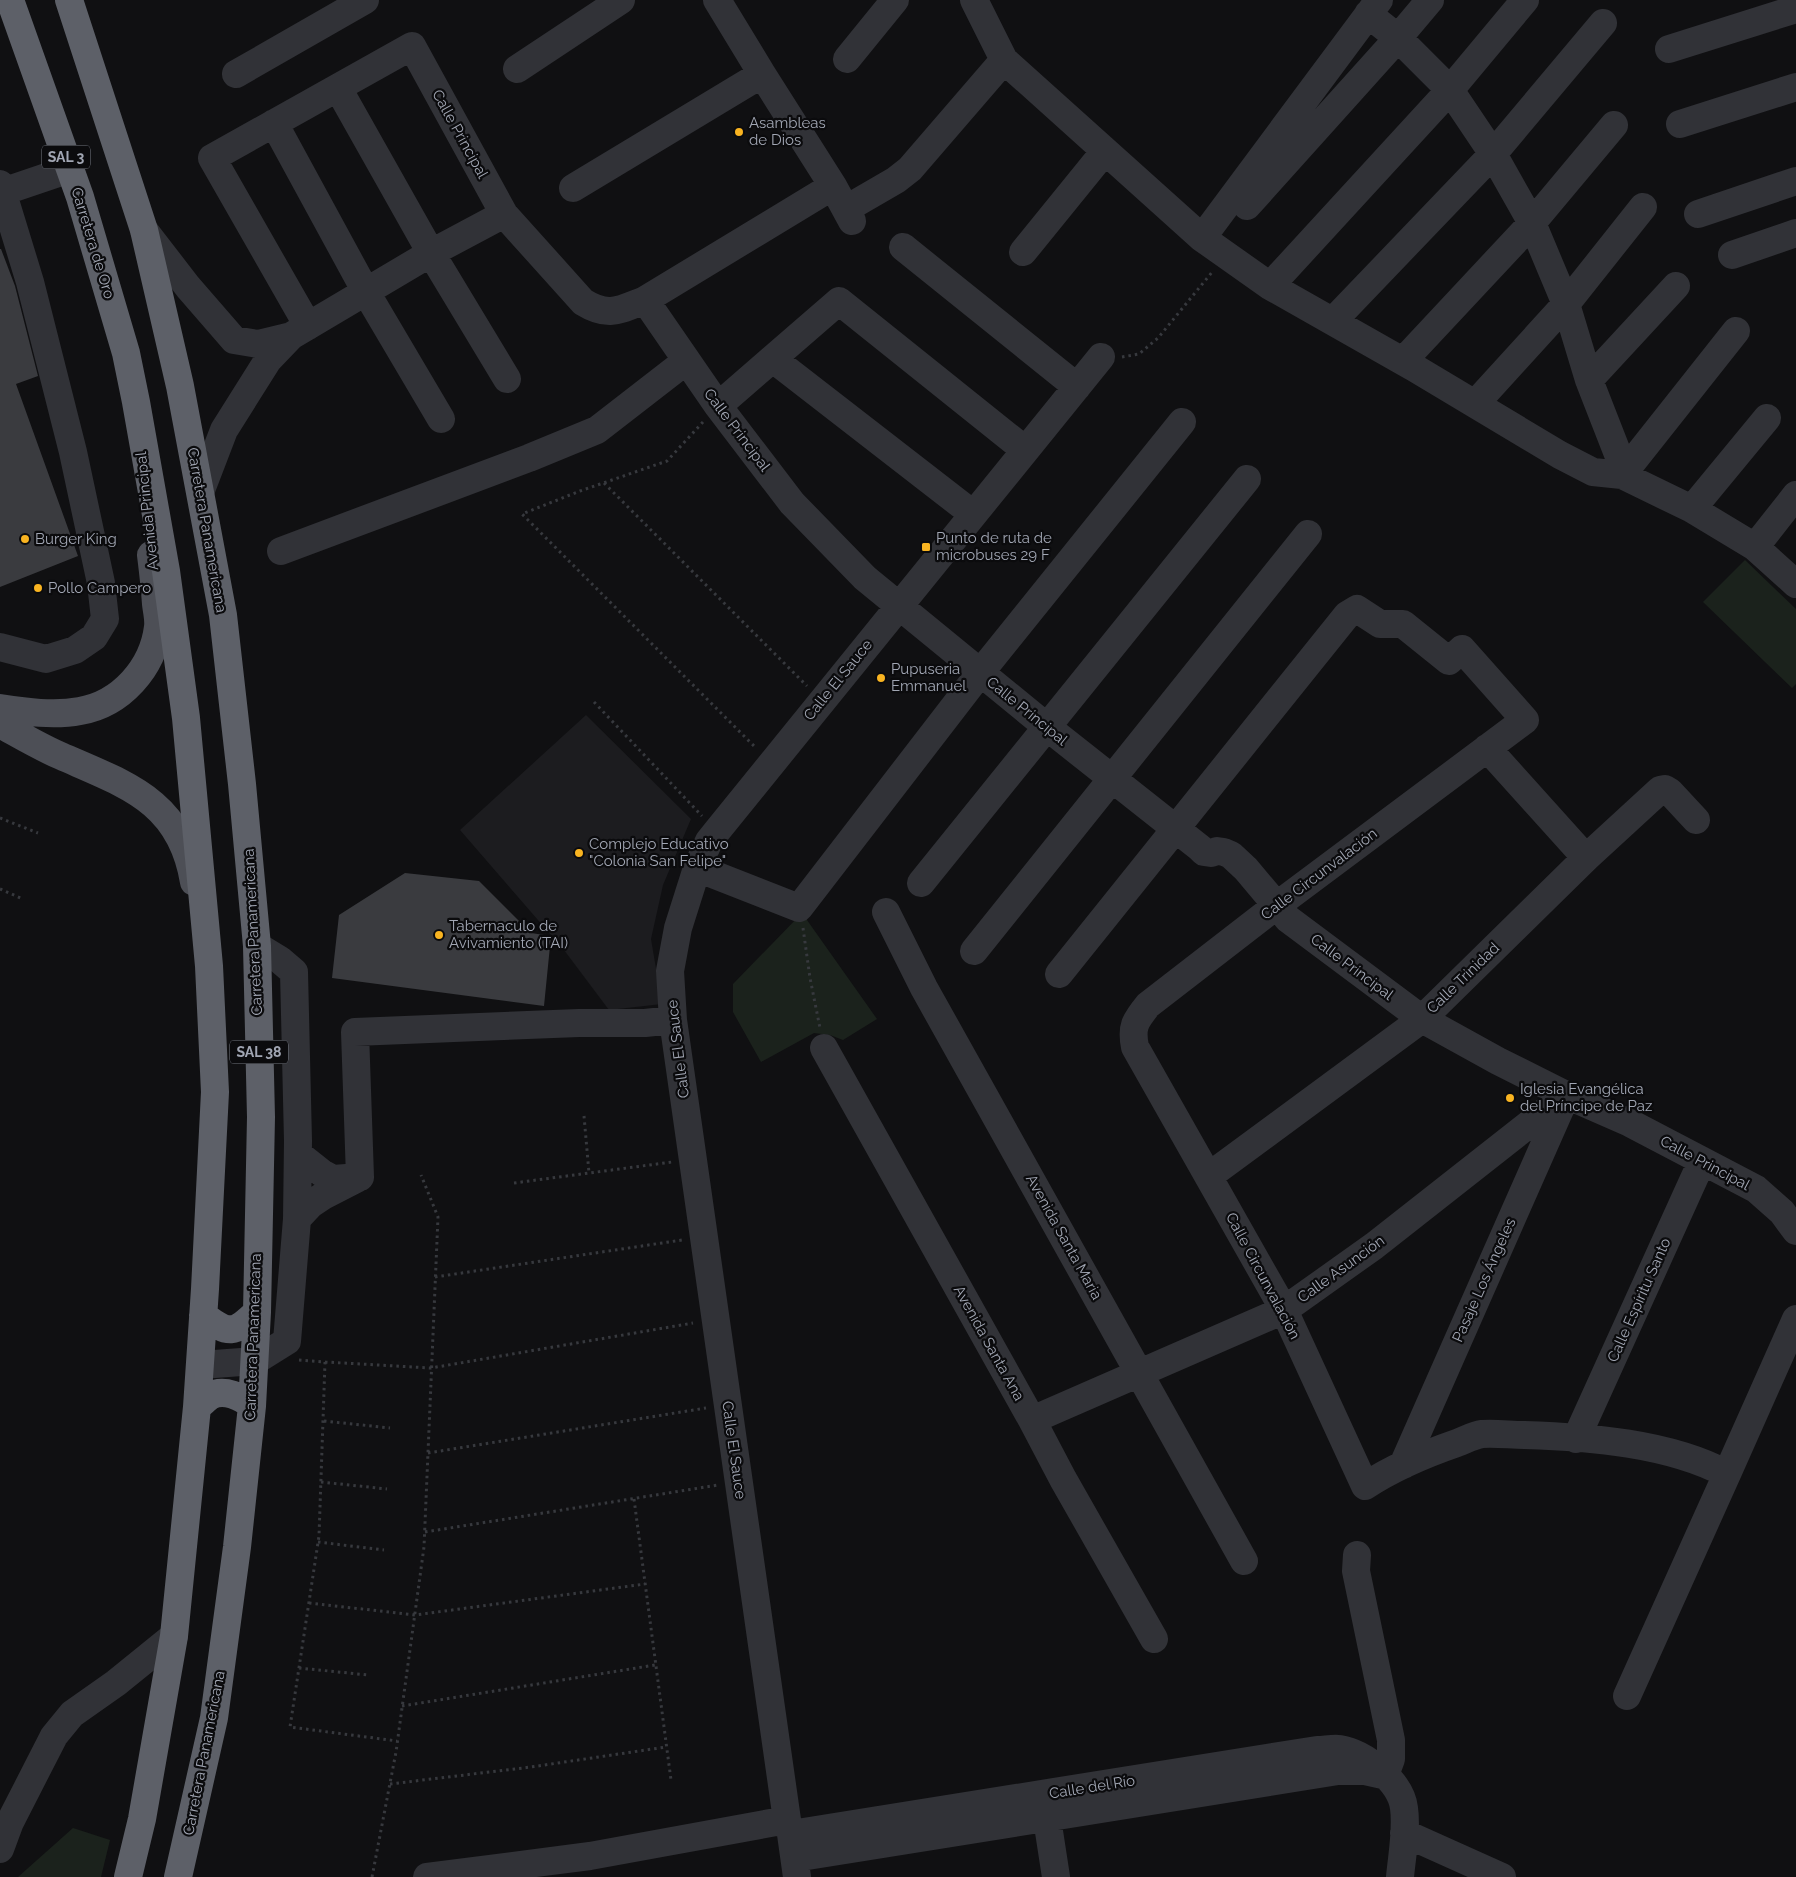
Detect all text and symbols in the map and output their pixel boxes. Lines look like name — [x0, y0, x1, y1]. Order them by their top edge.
street label: Calle Principal — [428, 86, 492, 182]
place label: Asambleas de Dios — [749, 114, 826, 149]
marker: Asambleas de Dios — [733, 126, 745, 138]
road number: SAL 3 — [42, 146, 90, 168]
street label: Carretera de Oro — [68, 185, 119, 301]
street label: Calle Principal — [700, 385, 774, 476]
street label: Carretera Panamericana — [184, 446, 230, 614]
street label: Avenida Principal — [132, 450, 162, 571]
place label: Punto de ruta de microbuses 29 F — [936, 529, 1052, 564]
place label: Burger King — [35, 530, 117, 548]
marker: Burger King — [19, 533, 31, 545]
marker: Punto de ruta de microbuses 29 F — [920, 541, 932, 553]
place label: Pollo Campero — [48, 579, 151, 597]
marker: Pollo Campero — [32, 582, 44, 594]
street label: Calle El Sauce — [800, 636, 876, 724]
place label: Pupuseria Emmanuel — [891, 660, 967, 695]
marker: Pupuseria Emmanuel — [875, 672, 887, 684]
street label: Calle Principal — [983, 673, 1072, 750]
street label: Calle Circunvalación — [1257, 824, 1381, 924]
place label: Complejo Educativo "Colonia San Felipe" — [589, 835, 729, 870]
marker: Complejo Educativo "Colonia San Felipe" — [573, 847, 585, 859]
street label: Carretera Panamericana — [240, 848, 266, 1016]
place label: Tabernaculo de Avivamiento (TAI) — [449, 917, 568, 952]
marker: Tabernaculo de Avivamiento (TAI) — [433, 929, 445, 941]
street label: Calle Principal — [1307, 930, 1398, 1004]
street label: Calle Trinidad — [1423, 939, 1503, 1017]
street label: Calle El Sauce — [663, 999, 693, 1099]
road number: SAL 38 — [230, 1040, 288, 1064]
place label: Iglesia Evangélica del Príncipe de Paz — [1520, 1080, 1652, 1115]
marker: Iglesia Evangélica del Príncipe de Paz — [1504, 1092, 1516, 1104]
street label: Calle Principal — [1657, 1132, 1754, 1195]
street label: Avenida Santa Maria — [1022, 1171, 1106, 1303]
street label: Calle Circunvalación — [1222, 1210, 1304, 1342]
street label: Pasaje Los Ángeles — [1449, 1215, 1519, 1345]
street label: Calle Asunción — [1294, 1231, 1388, 1307]
street label: Calle Espíritu Santo — [1603, 1235, 1675, 1365]
street label: Carretera Panamericana — [241, 1253, 265, 1421]
street label: Avenida Santa Ana — [950, 1282, 1028, 1404]
street label: Calle El Sauce — [718, 1400, 750, 1500]
street label: Carretera Panamericana — [179, 1669, 229, 1837]
street label: Calle del Río — [1048, 1771, 1136, 1803]

